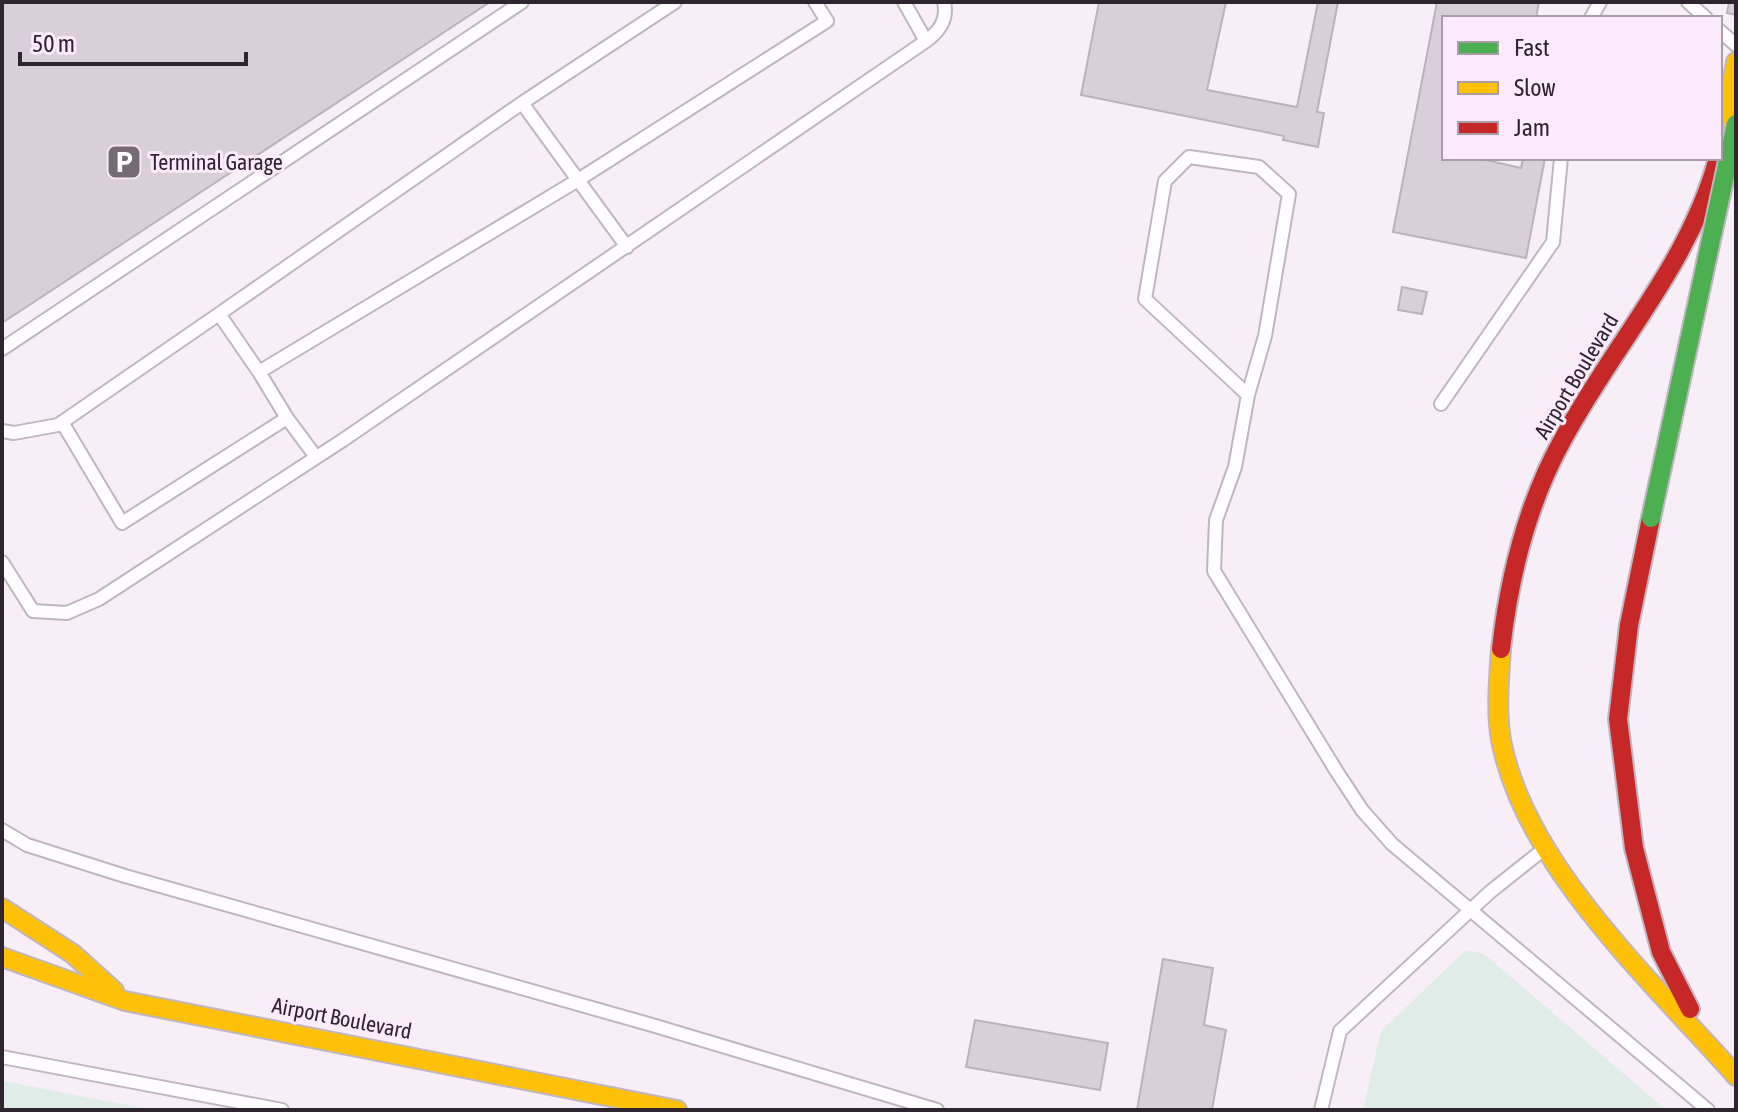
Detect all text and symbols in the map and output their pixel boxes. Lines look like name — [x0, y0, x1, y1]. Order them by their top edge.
scale bar — [20, 16, 246, 66]
legend — [1442, 16, 1722, 160]
text: 50 m — [32, 30, 75, 57]
text: Fast — [1514, 34, 1550, 61]
text: Slow — [1514, 74, 1556, 101]
text: Jam — [1514, 114, 1550, 141]
parking icon: Terminal Garage — [105, 143, 143, 181]
place label: Terminal Garage — [150, 149, 283, 175]
street label: Airport Boulevard — [1528, 309, 1624, 443]
street label: Airport Boulevard — [270, 992, 414, 1044]

